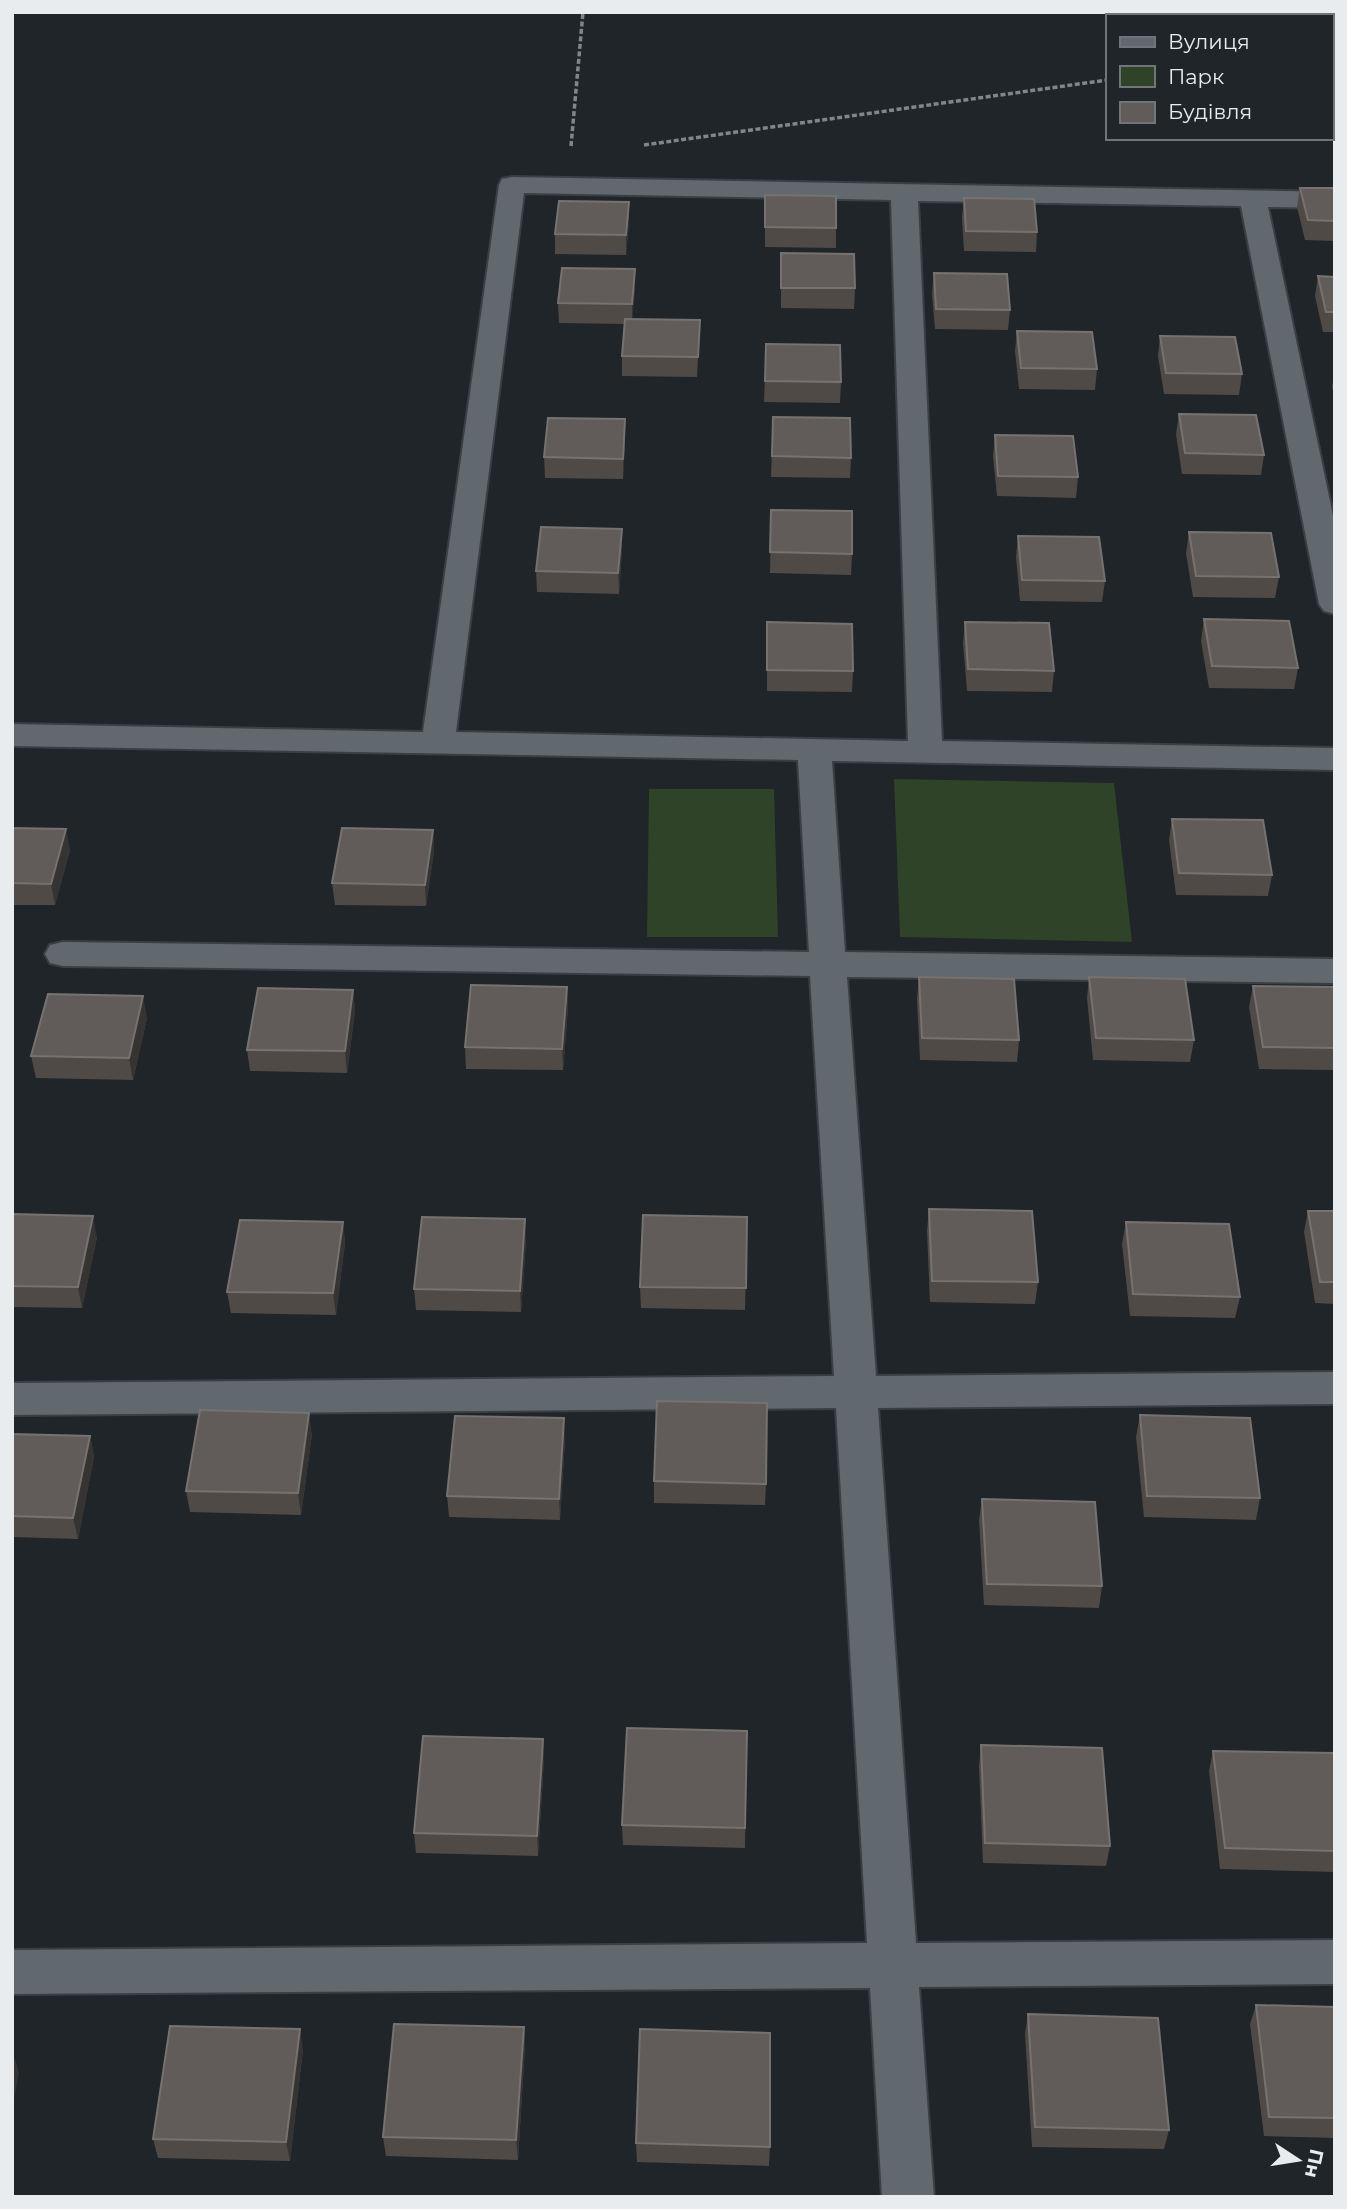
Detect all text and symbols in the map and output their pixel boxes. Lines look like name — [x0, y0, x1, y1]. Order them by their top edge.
legend — [1106, 14, 1333, 140]
text: Вулиця — [1168, 29, 1250, 54]
text: Парк — [1168, 64, 1224, 89]
text: Будівля — [1168, 99, 1252, 124]
north arrow — [1263, 2125, 1333, 2195]
text: Пн — [1300, 2147, 1328, 2180]

